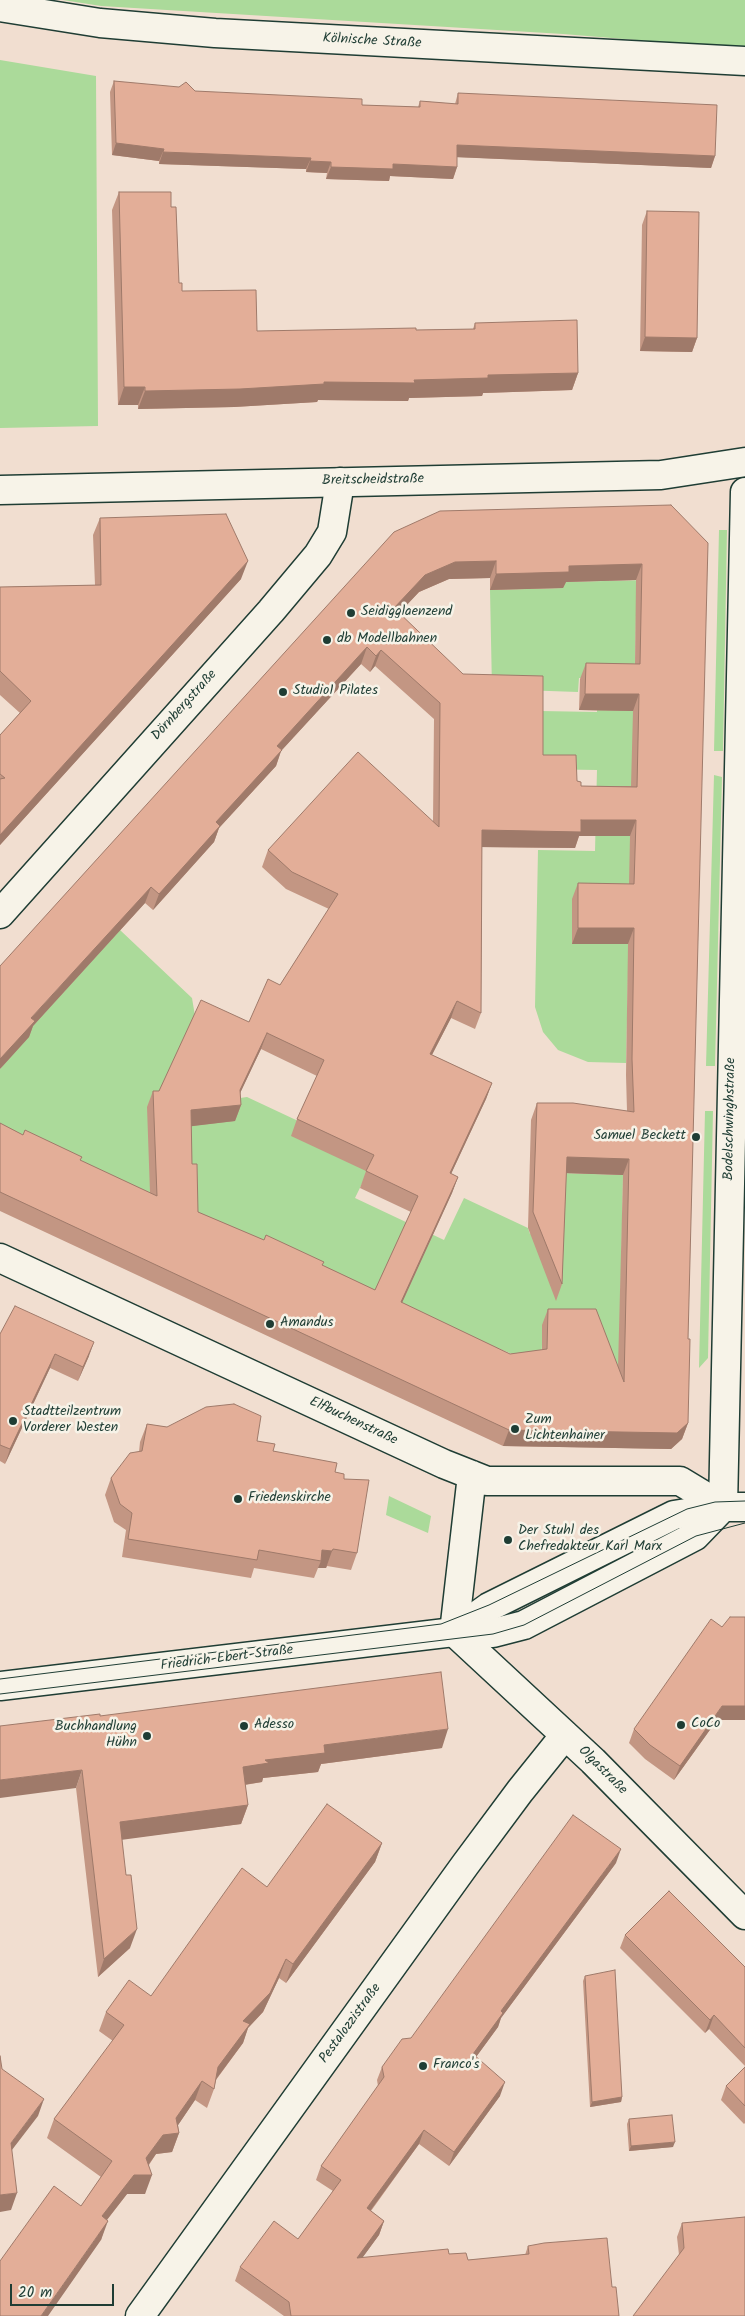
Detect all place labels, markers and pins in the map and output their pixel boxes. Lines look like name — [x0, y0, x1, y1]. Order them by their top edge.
place label: Seidigglaenzend — [361, 605, 452, 621]
marker: Seidigglaenzend — [345, 607, 357, 619]
place label: db Modellbahnen — [337, 632, 437, 648]
marker: db Modellbahnen — [321, 634, 333, 646]
place label: Studio1 Pilates — [293, 684, 378, 700]
marker: Studio1 Pilates — [277, 686, 289, 698]
place label: Samuel Beckett — [594, 1129, 686, 1145]
marker: Samuel Beckett — [690, 1131, 702, 1143]
place label: Amandus — [280, 1316, 333, 1332]
marker: Amandus — [264, 1318, 276, 1330]
place label: Stadtteilzentrum Vorderer Westen — [23, 1405, 121, 1438]
place label: Zum Lichtenhainer — [525, 1413, 605, 1445]
marker: Stadtteilzentrum Vorderer Westen — [7, 1415, 19, 1427]
marker: Zum Lichtenhainer — [509, 1423, 521, 1435]
place label: Friedenskirche — [248, 1491, 331, 1507]
marker: Friedenskirche — [232, 1493, 244, 1505]
place label: Der Stuhl des Chefredakteur Karl Marx — [518, 1524, 662, 1556]
marker: Der Stuhl des Chefredakteur Karl Marx — [502, 1534, 514, 1546]
place label: CoCo — [691, 1717, 720, 1733]
place label: Adesso — [254, 1718, 294, 1734]
marker: CoCo — [675, 1719, 687, 1731]
place label: Buchhandlung Hühn — [55, 1720, 137, 1752]
marker: Adesso — [238, 1720, 250, 1732]
marker: Buchhandlung Hühn — [141, 1730, 153, 1742]
place label: Franco's — [433, 2058, 480, 2074]
marker: Franco's — [417, 2060, 429, 2072]

